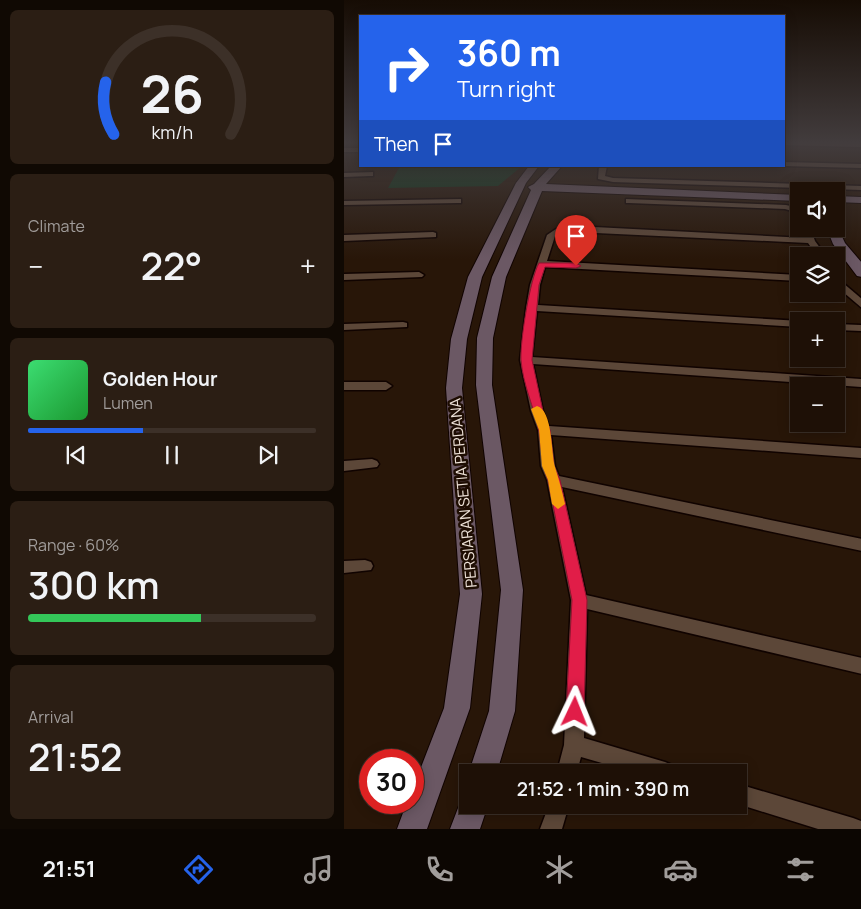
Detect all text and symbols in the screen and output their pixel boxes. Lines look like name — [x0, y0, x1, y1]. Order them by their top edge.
text: 360 m — [457, 29, 561, 77]
icon: right — [374, 35, 439, 100]
text: 26 — [140, 58, 204, 129]
text: Turn right — [457, 74, 555, 104]
text: km/h — [151, 120, 193, 144]
icon: arrive — [429, 130, 457, 158]
text: Then — [374, 131, 419, 157]
map controls — [790, 182, 845, 432]
button: sound — [790, 182, 845, 237]
text: Climate — [28, 215, 85, 237]
pin — [555, 215, 597, 266]
icon: arrive — [562, 222, 590, 250]
text: 22° — [141, 239, 202, 291]
text: − — [28, 247, 43, 285]
text: + — [300, 247, 316, 285]
button: layers — [790, 247, 845, 302]
button: + — [790, 312, 845, 367]
text: Golden Hour — [103, 366, 217, 392]
button: − — [790, 377, 845, 432]
text: Lumen — [103, 392, 153, 414]
street label: PERSIARAN SETIA PERDANA — [444, 397, 482, 589]
icon: previous — [62, 441, 90, 469]
icon: pause — [158, 441, 186, 469]
icon: next — [254, 441, 282, 469]
text: Range · 60% — [28, 534, 119, 556]
text: 300 km — [28, 558, 160, 610]
position arrow — [548, 685, 600, 737]
text: Arrival — [28, 706, 74, 728]
text: 21:52 — [28, 730, 122, 782]
speed limit sign: 30 — [359, 749, 424, 814]
text: 21:52 · 1 min · 390 m — [517, 776, 689, 802]
icon: directions — [181, 852, 216, 887]
icon: music — [301, 852, 336, 887]
icon: phone — [422, 852, 457, 887]
icon: climate — [542, 852, 577, 887]
icon: car — [663, 852, 698, 887]
icon: filters — [783, 852, 818, 887]
text: 21:51 — [43, 854, 96, 884]

